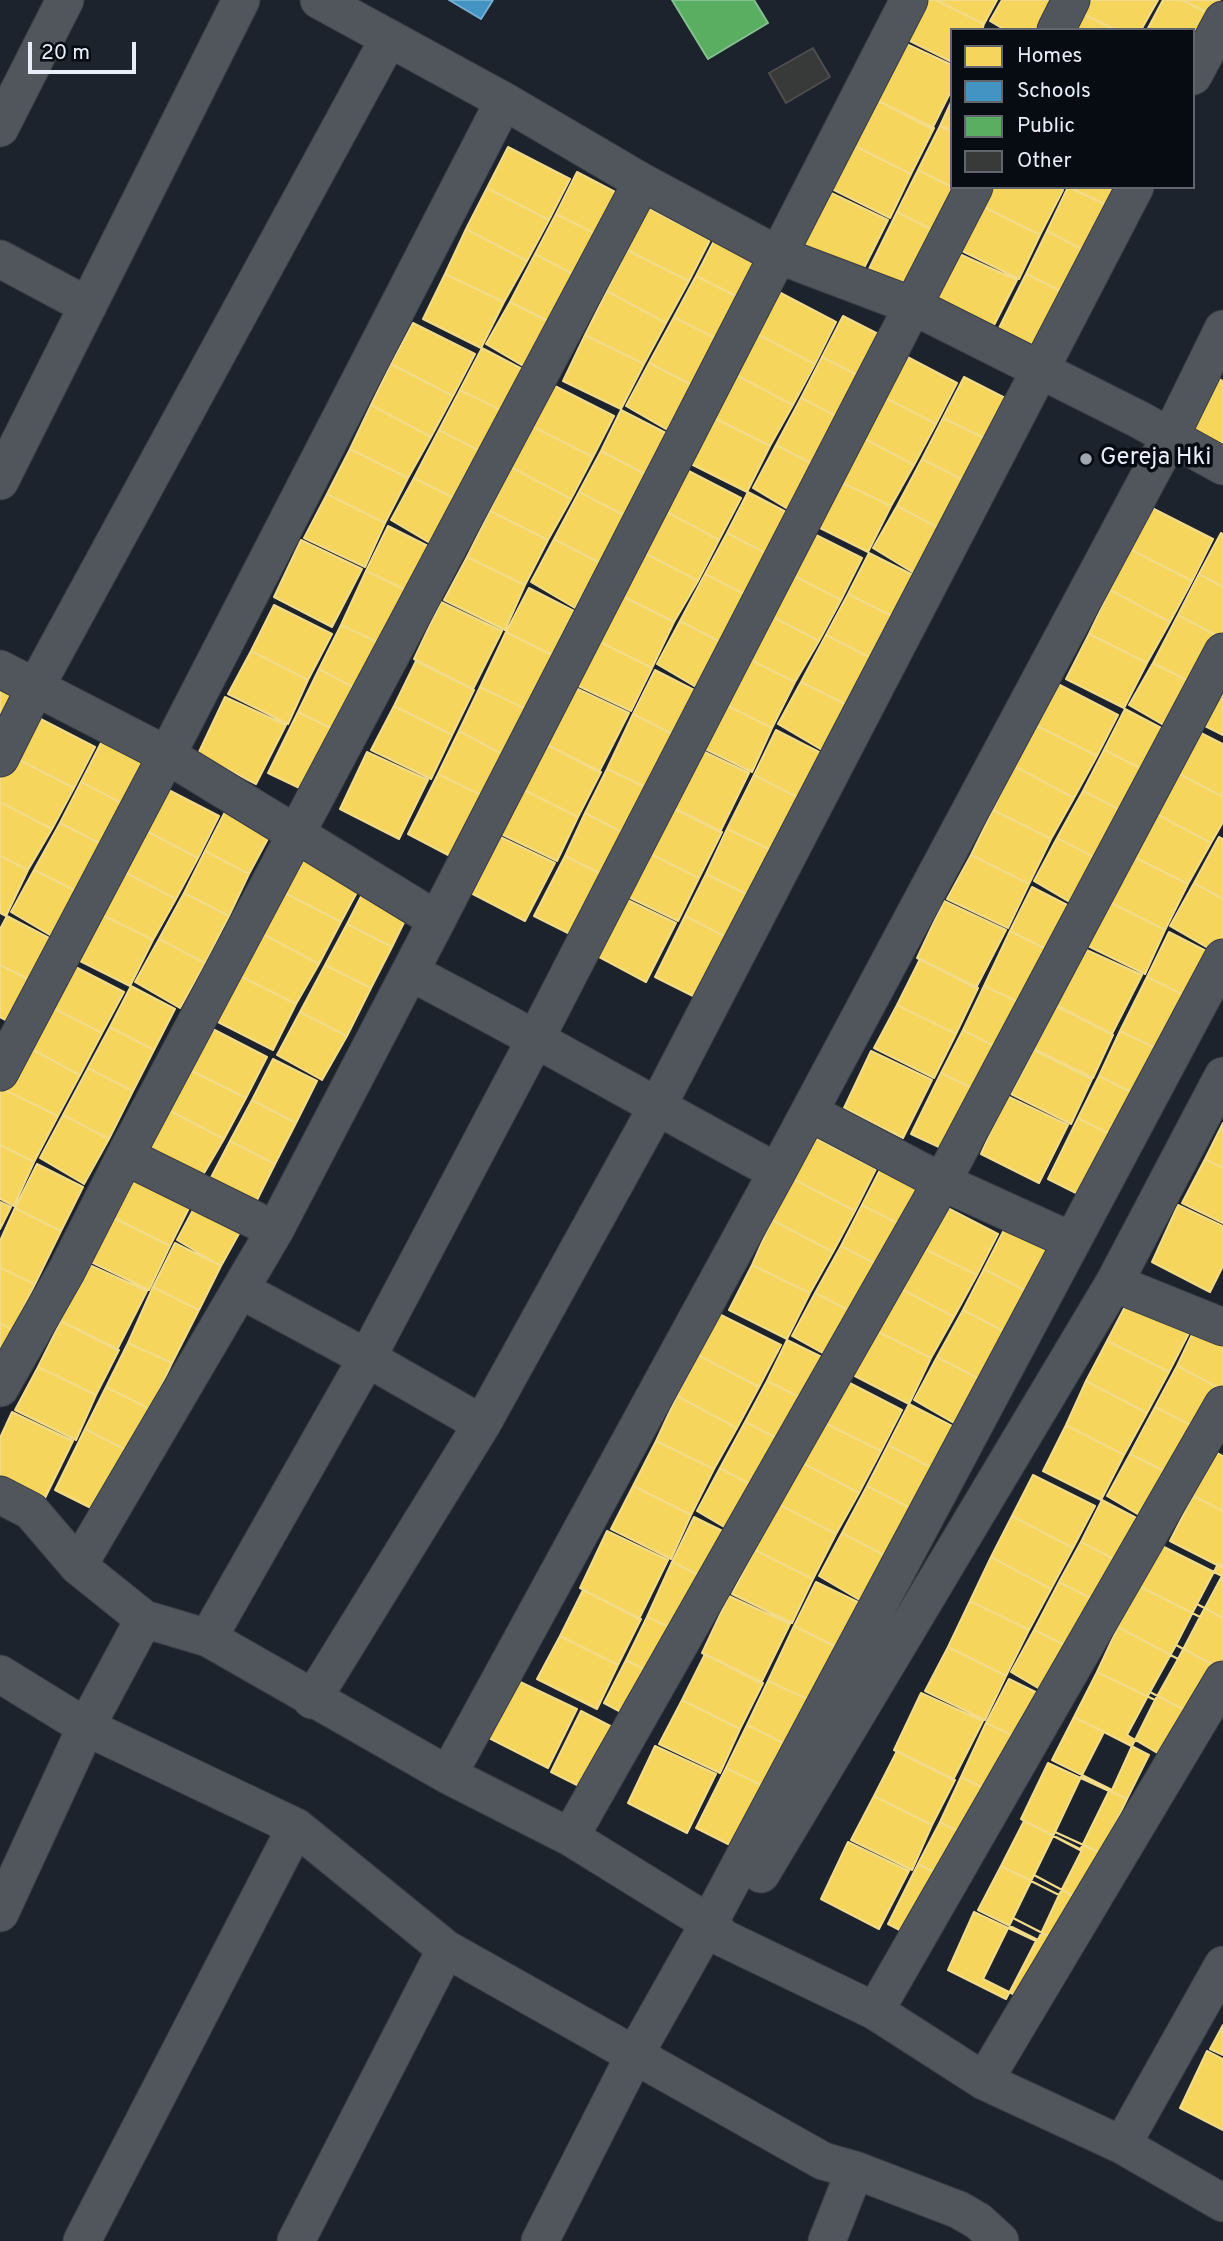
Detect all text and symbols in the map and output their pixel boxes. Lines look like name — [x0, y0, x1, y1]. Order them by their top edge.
scale bar — [32, 28, 140, 72]
legend — [950, 28, 1195, 189]
text: 20 m — [41, 40, 90, 67]
text: Homes — [1017, 43, 1082, 70]
text: Schools — [1017, 78, 1091, 105]
text: Public — [1017, 113, 1075, 140]
text: Other — [1017, 148, 1072, 175]
place label: Gereja Hki — [1100, 445, 1211, 473]
marker: Gereja Hki — [1078, 451, 1094, 467]

